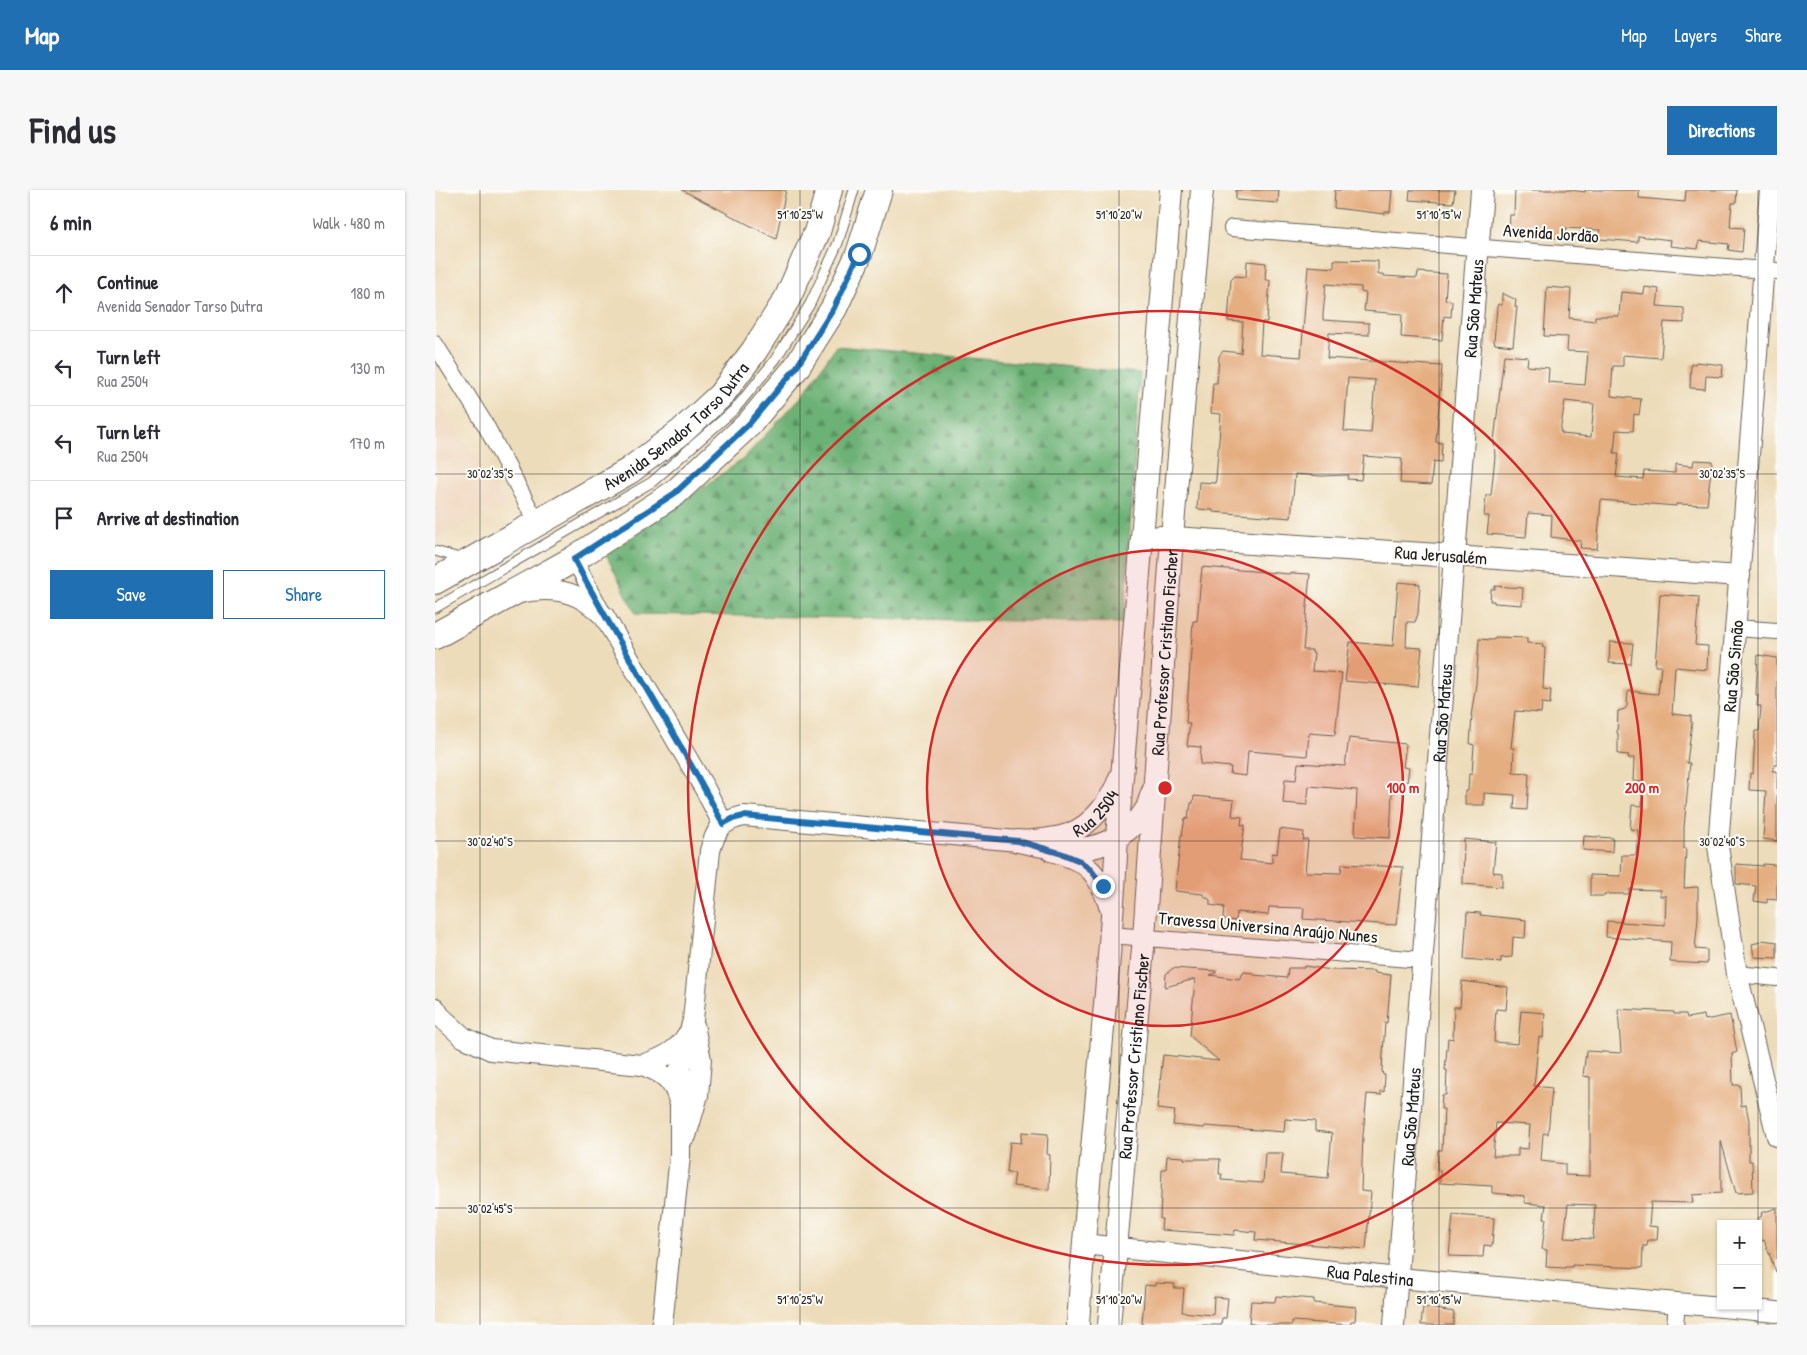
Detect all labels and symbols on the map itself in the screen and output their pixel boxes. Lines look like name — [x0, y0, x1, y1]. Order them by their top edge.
text: 51°10'25"W — [777, 206, 823, 223]
text: 51°10'20"W — [1096, 206, 1143, 223]
text: 51°10'15"W — [1417, 206, 1462, 223]
street label: Avenida Jordão — [1502, 217, 1600, 249]
route start — [848, 243, 871, 266]
street label: Rua São Mateus — [1457, 258, 1489, 358]
street label: Avenida Senador Tarso Dutra — [598, 357, 754, 496]
text: 30°02'35"S — [467, 465, 514, 482]
text: 30°02'35"S — [1699, 465, 1746, 482]
street label: Rua Jerusalém — [1394, 539, 1488, 571]
street label: Rua Professor Cristiano Fischer — [1144, 548, 1184, 756]
street label: Rua São Simão — [1717, 619, 1749, 713]
street label: Rua São Mateus — [1425, 663, 1458, 763]
text: 100 m — [1387, 777, 1419, 798]
text: 200 m — [1625, 777, 1659, 798]
centre of rings — [1156, 779, 1174, 797]
street label: Rua 2504 — [1068, 785, 1124, 843]
text: 30°02'40"S — [467, 833, 513, 850]
text: 30°02'40"S — [1699, 833, 1745, 850]
route end — [1092, 875, 1115, 898]
street label: Travessa Universina Araújo Nunes — [1157, 905, 1379, 949]
street label: Rua Professor Cristiano Fischer — [1112, 952, 1155, 1160]
street label: Rua São Mateus — [1394, 1066, 1427, 1167]
text: 30°02'45"S — [467, 1200, 513, 1217]
street label: Rua Palestina — [1326, 1258, 1415, 1292]
text: 51°10'25"W — [777, 1291, 823, 1308]
text: 51°10'20"W — [1096, 1291, 1143, 1308]
text: 51°10'15"W — [1417, 1291, 1462, 1308]

